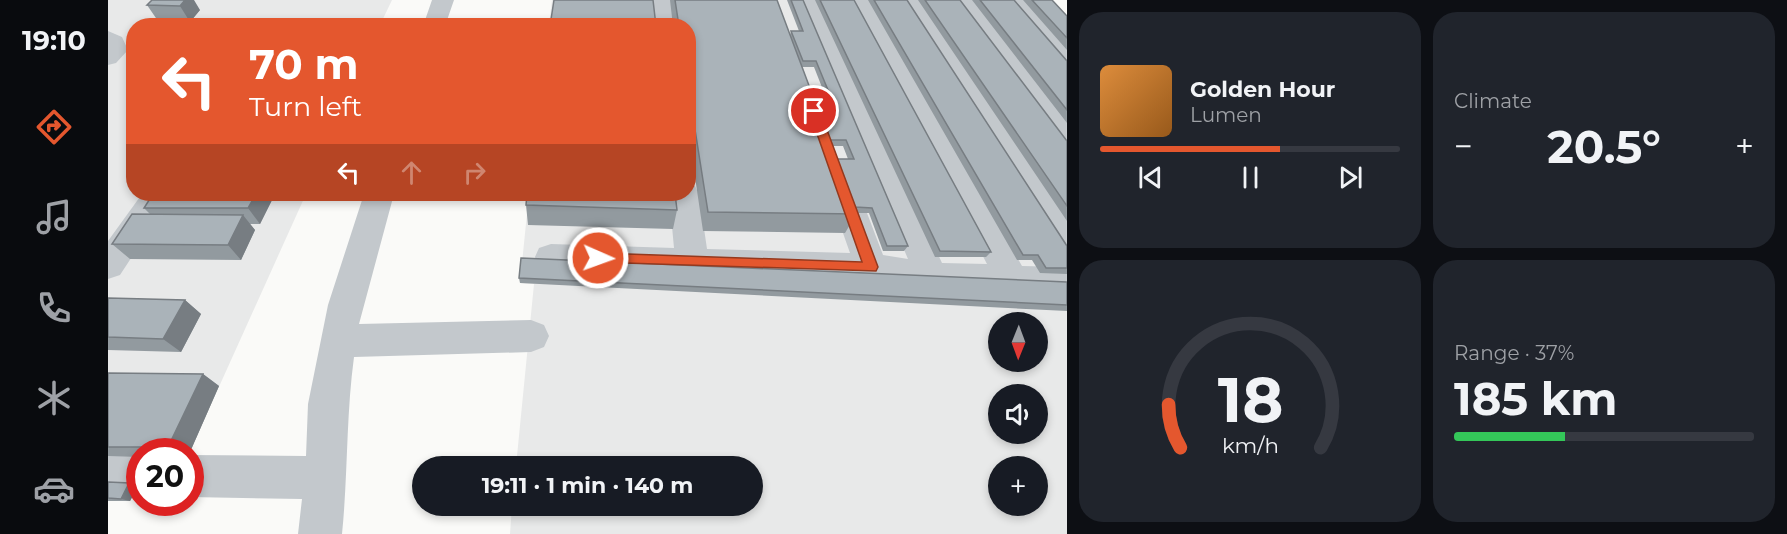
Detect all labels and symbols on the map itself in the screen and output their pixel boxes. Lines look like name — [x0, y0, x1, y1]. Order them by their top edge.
pin — [788, 85, 839, 136]
position arrow — [566, 226, 630, 290]
north arrow — [988, 312, 1048, 372]
speed limit sign: 20 — [126, 438, 204, 516]

